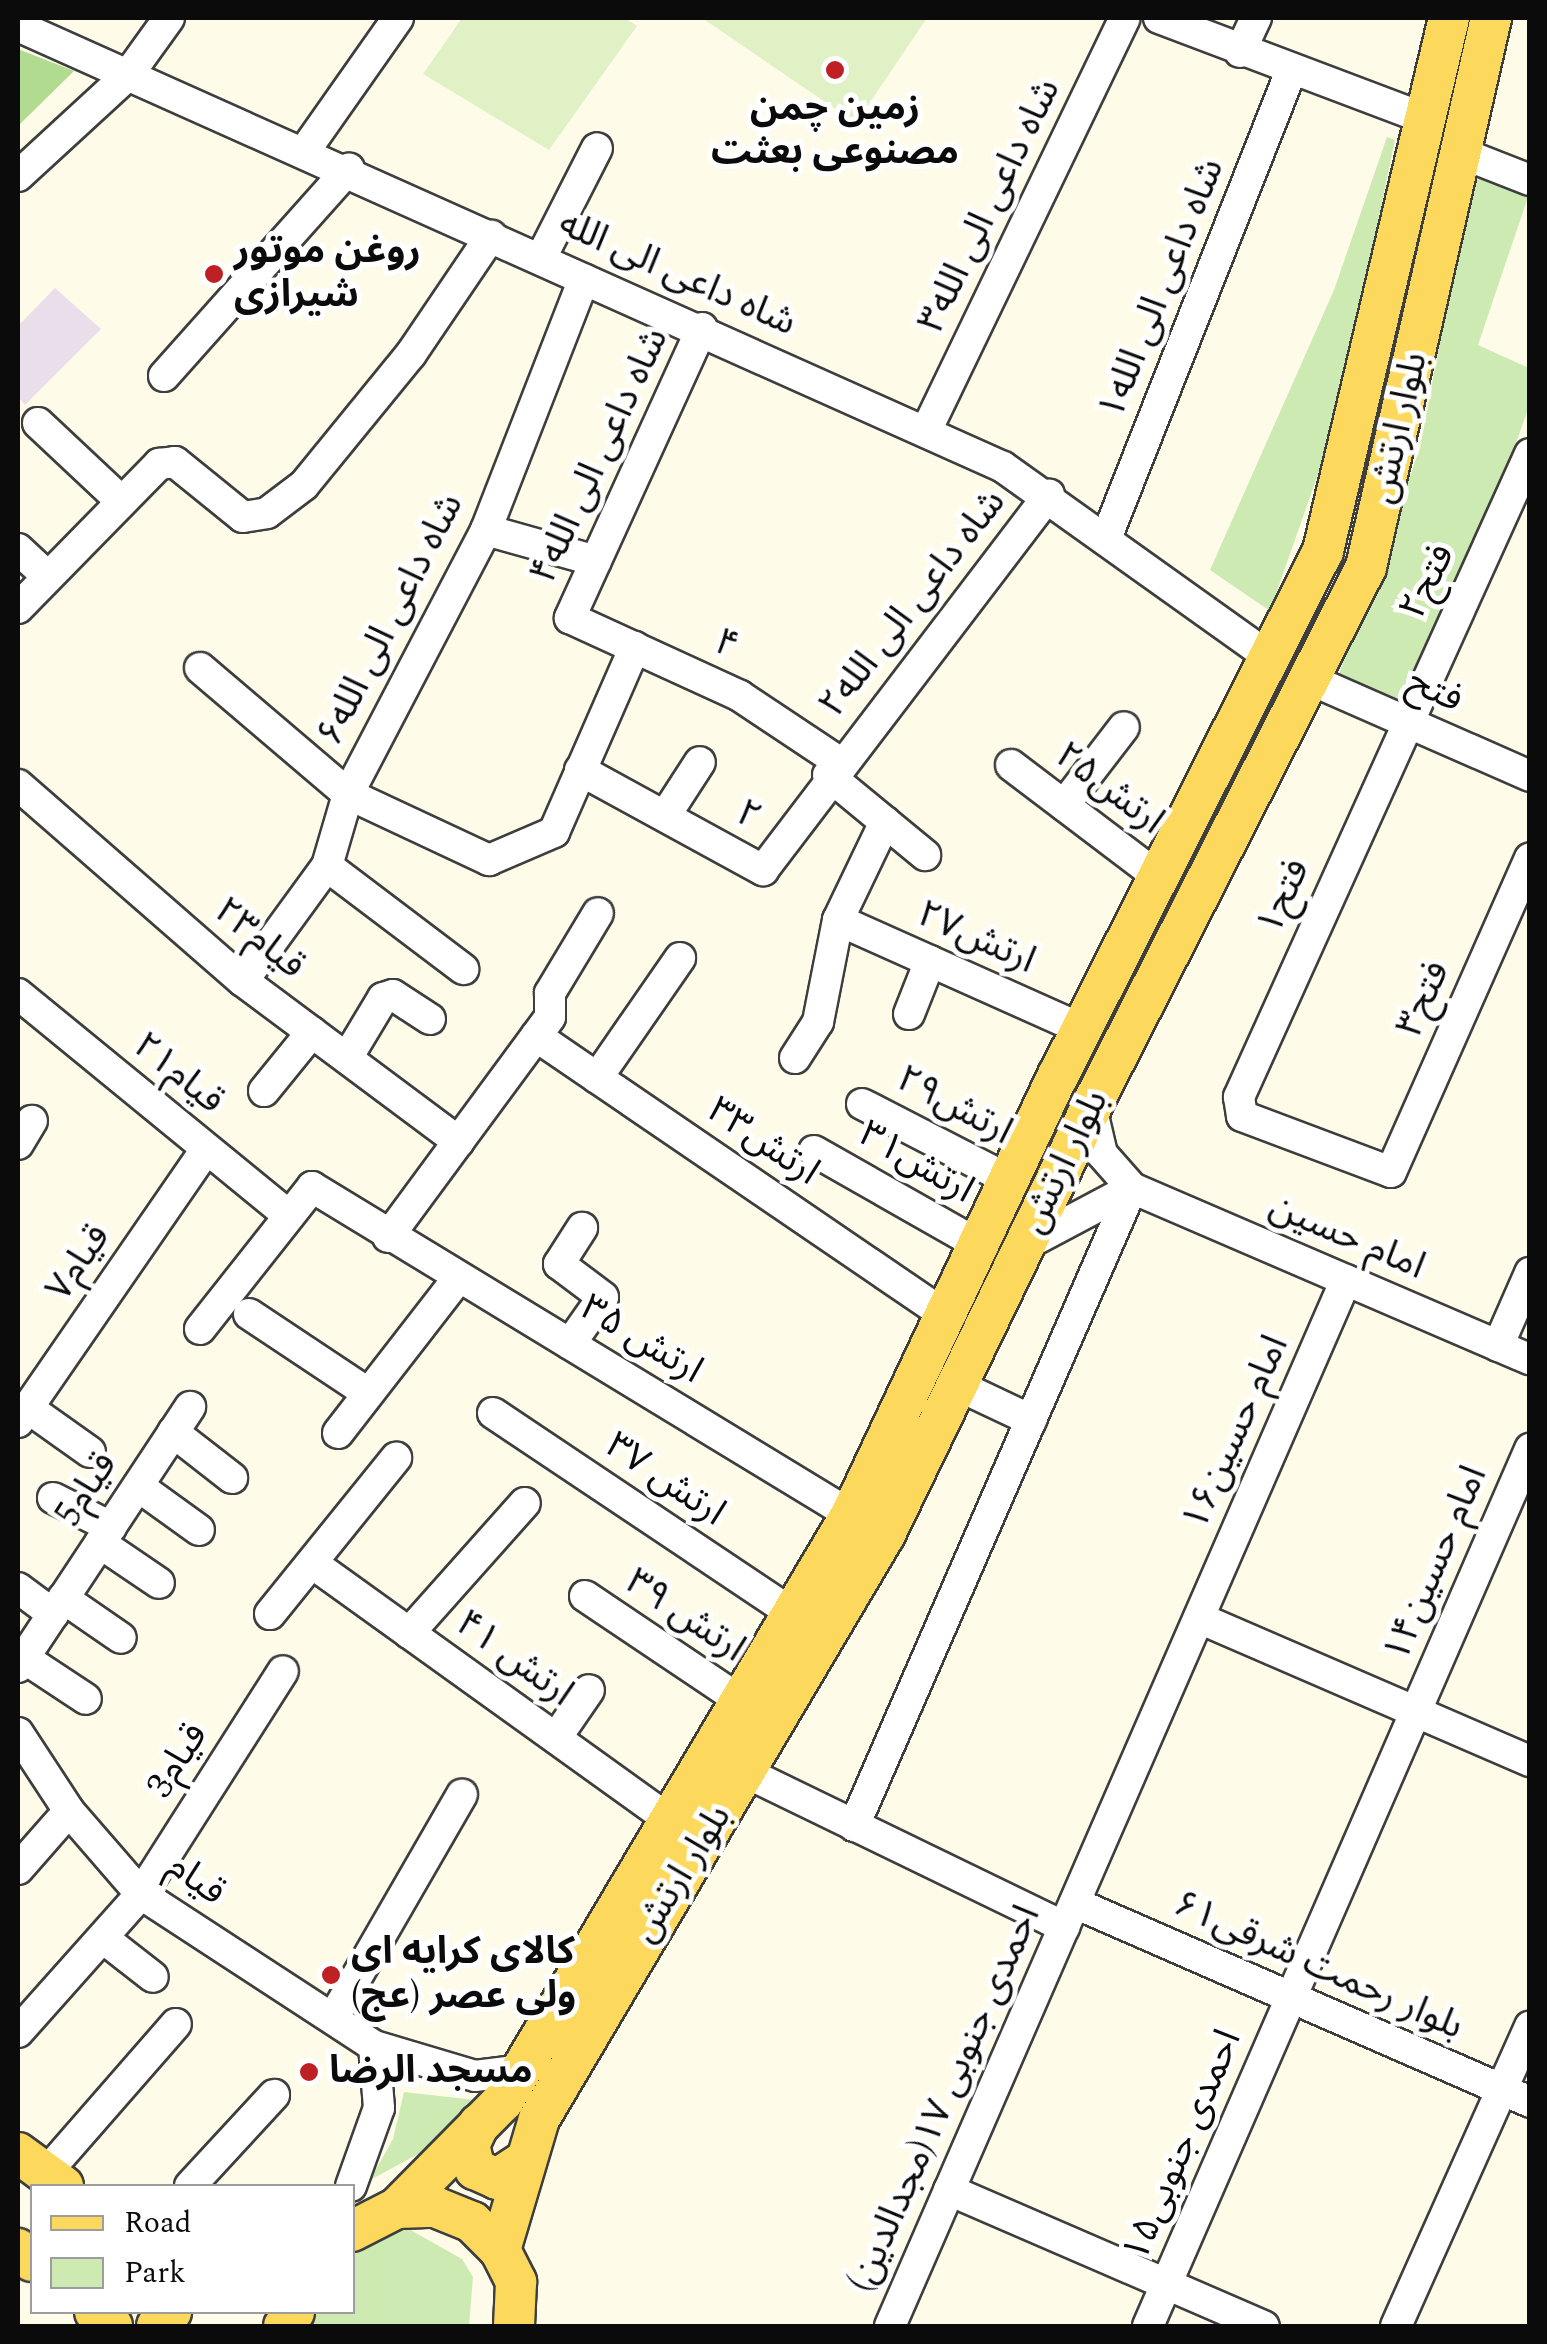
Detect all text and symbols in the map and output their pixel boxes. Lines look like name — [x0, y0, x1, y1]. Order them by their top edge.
marker: زمین چمن مصنوعی بعثت — [824, 59, 846, 81]
street label: شاه داعی الی الله۳ — [909, 72, 1071, 340]
place label: زمین چمن مصنوعی بعثت — [711, 86, 959, 175]
street label: شاه داعی الی الله۱ — [1089, 152, 1235, 426]
street label: شاه داعی الی الله — [551, 201, 803, 347]
place label: روغن موتور شیرازی — [234, 229, 421, 318]
marker: روغن موتور شیرازی — [203, 263, 225, 285]
street label: شاه داعی الی الله۴ — [521, 321, 679, 591]
street label: بلوار ارتش — [1360, 348, 1438, 508]
street label: شاه داعی الی الله۲ — [810, 481, 1016, 727]
street label: شاه داعی الی الله۶ — [308, 487, 474, 753]
street label: ۲فتح — [1391, 537, 1465, 627]
street label: ۴ — [707, 620, 745, 670]
street label: فتح — [1400, 659, 1470, 723]
street label: ارتش۲۵ — [1045, 733, 1173, 845]
street label: ۲ — [727, 791, 769, 841]
street label: ۱فتح — [1247, 852, 1321, 942]
street label: قیام۲۳ — [204, 889, 314, 989]
street label: ارتش۲۷ — [910, 892, 1042, 984]
street label: ۳فتح — [1387, 954, 1461, 1044]
street label: قیام۲۱ — [123, 1024, 233, 1124]
street label: ارتش۲۹ — [888, 1057, 1020, 1155]
street label: بلوار ارتش — [1011, 1083, 1119, 1241]
street label: ارتش۳۳ — [698, 1088, 828, 1196]
street label: ارتش۳۱ — [851, 1112, 981, 1214]
street label: امام حسین — [1262, 1184, 1432, 1290]
street label: قیام۷ — [37, 1216, 121, 1310]
street label: ارتش ۳۵ — [572, 1286, 710, 1394]
street label: امام حسین۱۶ — [1173, 1329, 1299, 1537]
street label: ارتش ۳۷ — [597, 1424, 733, 1536]
street label: قیام5 — [46, 1444, 128, 1536]
street label: امام حسین۱۴ — [1374, 1459, 1498, 1669]
street label: ارتش ۳۹ — [617, 1560, 753, 1672]
street label: ارتش ۴۱ — [446, 1601, 582, 1717]
street label: قیام3 — [138, 1715, 218, 1807]
street label: بلوار ارتش — [622, 1797, 742, 1951]
street label: قیام — [158, 1844, 234, 1916]
street label: بلوار رحمت شرقی۶۱ — [1166, 1882, 1470, 2050]
street label: احمدی جنوبی ۱۷(مجدالدین) — [839, 1899, 1051, 2299]
place label: کالای کرایه ای ولی عصر (عج) — [351, 1930, 576, 2020]
marker: کالای کرایه ای ولی عصر (عج) — [320, 1964, 342, 1986]
street label: احمدی جنوبی۱۵ — [1114, 2023, 1252, 2269]
place label: مسجد الرضا — [329, 2049, 533, 2095]
marker: مسجد الرضا — [298, 2061, 320, 2083]
legend — [30, 2184, 355, 2314]
text: Road — [124, 2200, 192, 2246]
text: Park — [124, 2250, 186, 2296]

